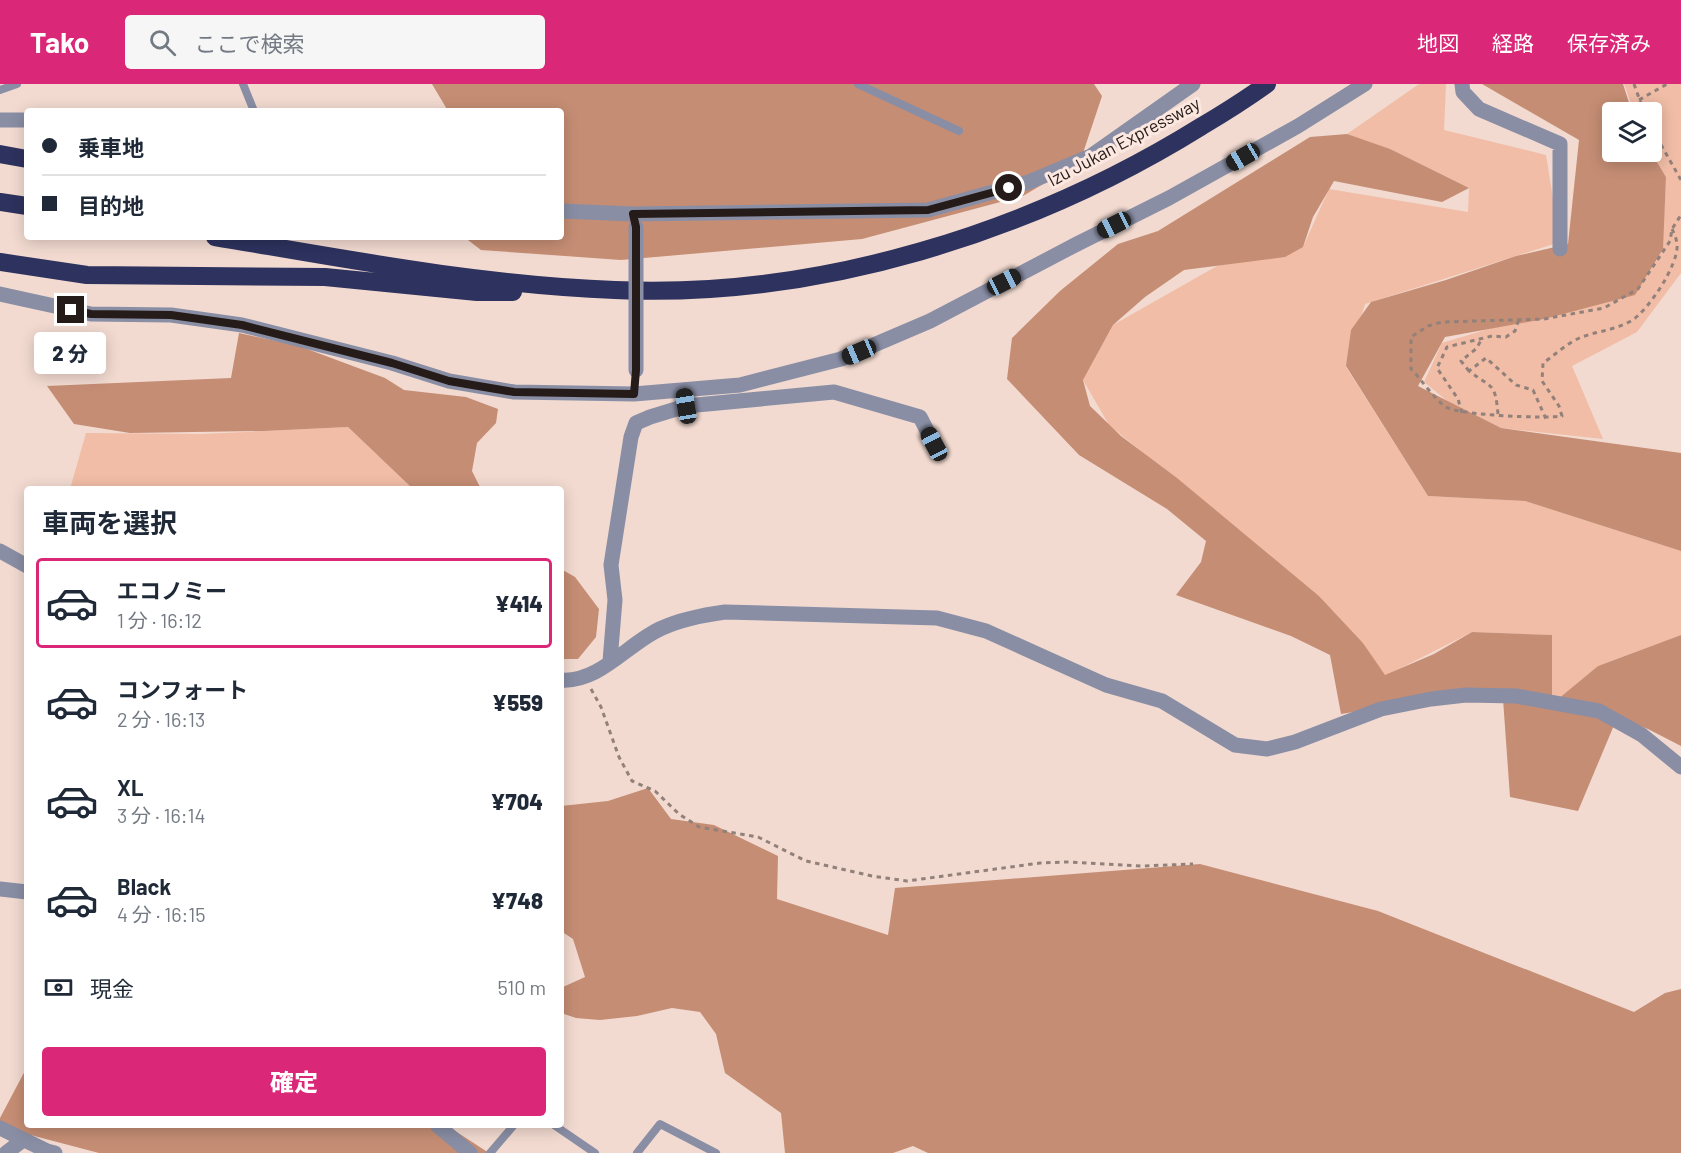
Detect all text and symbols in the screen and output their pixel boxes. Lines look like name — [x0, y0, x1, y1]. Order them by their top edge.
search box — [125, 15, 545, 69]
text: Tako — [30, 25, 89, 59]
icon: search — [146, 26, 179, 59]
text: ここで検索 — [194, 30, 304, 56]
text: 地図 — [1417, 30, 1459, 55]
text: 経路 — [1492, 30, 1534, 55]
text: 保存済み — [1567, 30, 1651, 55]
street label: Izu Jukan Expressway — [1044, 92, 1203, 191]
map controls — [1602, 102, 1662, 162]
button: layers — [1602, 102, 1662, 162]
text: 乗車地 — [78, 134, 144, 160]
car — [1223, 140, 1263, 174]
route start — [995, 174, 1022, 201]
text: 目的地 — [78, 192, 144, 218]
car — [1094, 209, 1134, 241]
car — [984, 266, 1024, 298]
route end — [57, 296, 84, 323]
callout: 2 分 — [35, 331, 107, 373]
car — [839, 337, 879, 367]
text: 2 分 — [52, 341, 88, 365]
car — [674, 387, 698, 425]
car — [918, 424, 950, 464]
text: 車両を選択 — [42, 506, 177, 538]
icon: car — [45, 576, 99, 630]
text: エコノミー — [117, 577, 227, 603]
text: ¥414 — [495, 590, 543, 616]
text: 1 分 · 16:12 — [117, 608, 202, 632]
icon: car — [45, 675, 99, 729]
text: コンフォート — [117, 676, 248, 702]
text: ¥559 — [492, 689, 543, 715]
text: 2 分 · 16:13 — [117, 707, 205, 731]
icon: car — [45, 774, 99, 828]
text: XL — [117, 774, 143, 800]
text: ¥704 — [491, 788, 543, 814]
text: 3 分 · 16:14 — [117, 803, 206, 827]
icon: car — [45, 873, 99, 927]
text: Black — [117, 873, 171, 899]
text: ¥748 — [491, 887, 543, 913]
text: 4 分 · 16:15 — [117, 902, 206, 926]
icon: cash — [42, 971, 75, 1004]
text: 現金 — [90, 975, 134, 1001]
text: 510 m — [497, 975, 546, 999]
button: 確定 — [42, 1047, 546, 1116]

